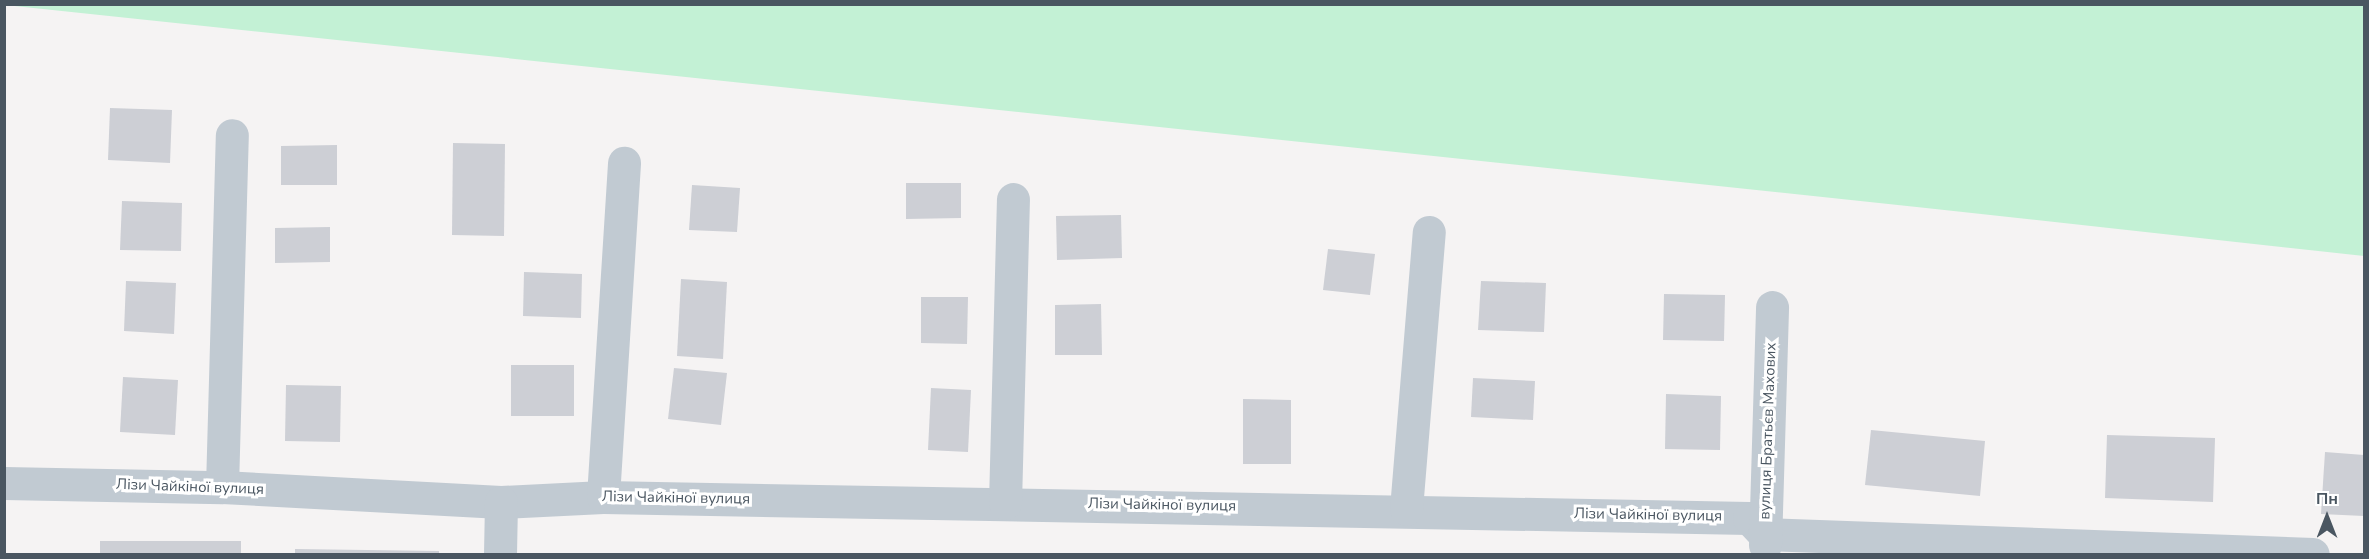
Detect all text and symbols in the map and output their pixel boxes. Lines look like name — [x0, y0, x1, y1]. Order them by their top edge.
street label: вулиця Братьєв Махових — [1756, 342, 1780, 520]
street label: Лізи Чайкіної вулиця — [116, 475, 264, 499]
north arrow — [2297, 487, 2357, 547]
street label: Лізи Чайкіної вулиця — [602, 488, 750, 508]
text: Пн — [2316, 488, 2338, 510]
street label: Лізи Чайкіної вулиця — [1088, 495, 1236, 515]
street label: Лізи Чайкіної вулиця — [1574, 505, 1722, 525]

